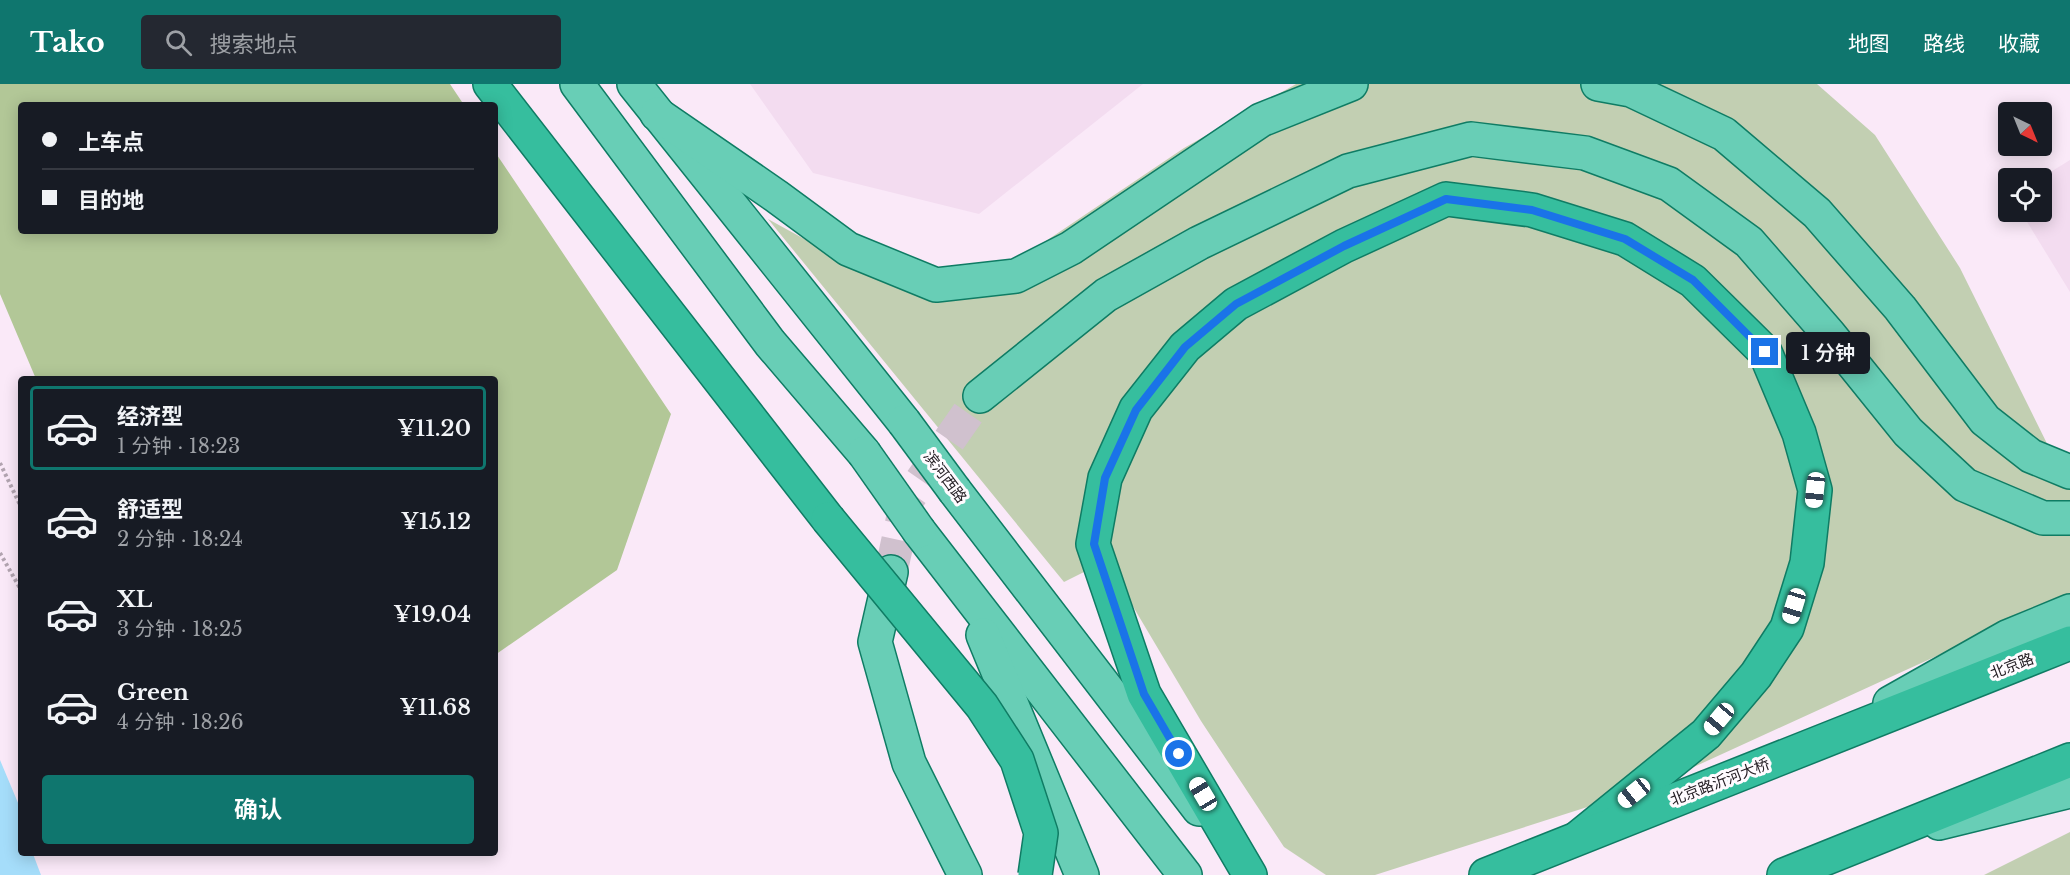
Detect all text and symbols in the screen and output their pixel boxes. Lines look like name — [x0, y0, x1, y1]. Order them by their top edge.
search box — [141, 15, 561, 69]
text: Tako — [30, 25, 105, 60]
icon: search — [162, 26, 195, 59]
text: 搜索地点 — [210, 31, 298, 58]
text: 地图 — [1848, 31, 1890, 57]
text: 路线 — [1923, 31, 1965, 57]
text: 收藏 — [1998, 31, 2040, 57]
north arrow — [1998, 102, 2052, 156]
map controls — [1998, 102, 2052, 222]
text: 上车点 — [78, 129, 144, 156]
button: locate — [1998, 168, 2052, 222]
text: 目的地 — [78, 187, 144, 214]
callout: 1 分钟 — [1786, 331, 1870, 373]
route end — [1751, 338, 1778, 365]
text: 1 分钟 — [1801, 341, 1855, 365]
icon: car — [45, 401, 99, 455]
text: 经济型 — [117, 403, 183, 430]
text: ¥11.20 — [397, 415, 471, 442]
text: 1 分钟 · 18:23 — [117, 434, 240, 458]
street label: 滨河西路 — [920, 447, 971, 506]
car — [1804, 471, 1826, 509]
icon: car — [45, 494, 99, 548]
text: 舒适型 — [117, 496, 183, 523]
text: ¥15.12 — [401, 508, 471, 535]
text: 2 分钟 · 18:24 — [117, 527, 243, 551]
text: XL — [117, 586, 152, 613]
car — [1780, 586, 1808, 626]
icon: car — [45, 587, 99, 641]
text: ¥19.04 — [393, 601, 471, 628]
text: 3 分钟 · 18:25 — [117, 617, 243, 641]
street label: 北京路 — [1987, 649, 2036, 682]
text: Green — [117, 679, 189, 706]
icon: car — [45, 680, 99, 734]
text: ¥11.68 — [399, 694, 471, 721]
car — [1701, 699, 1737, 739]
text: 4 分钟 · 18:26 — [117, 710, 244, 734]
route start — [1165, 740, 1192, 767]
street label: 北京路沂河大桥 — [1667, 754, 1772, 809]
car — [1186, 774, 1220, 814]
button: 确认 — [42, 775, 474, 844]
car — [1614, 775, 1654, 811]

